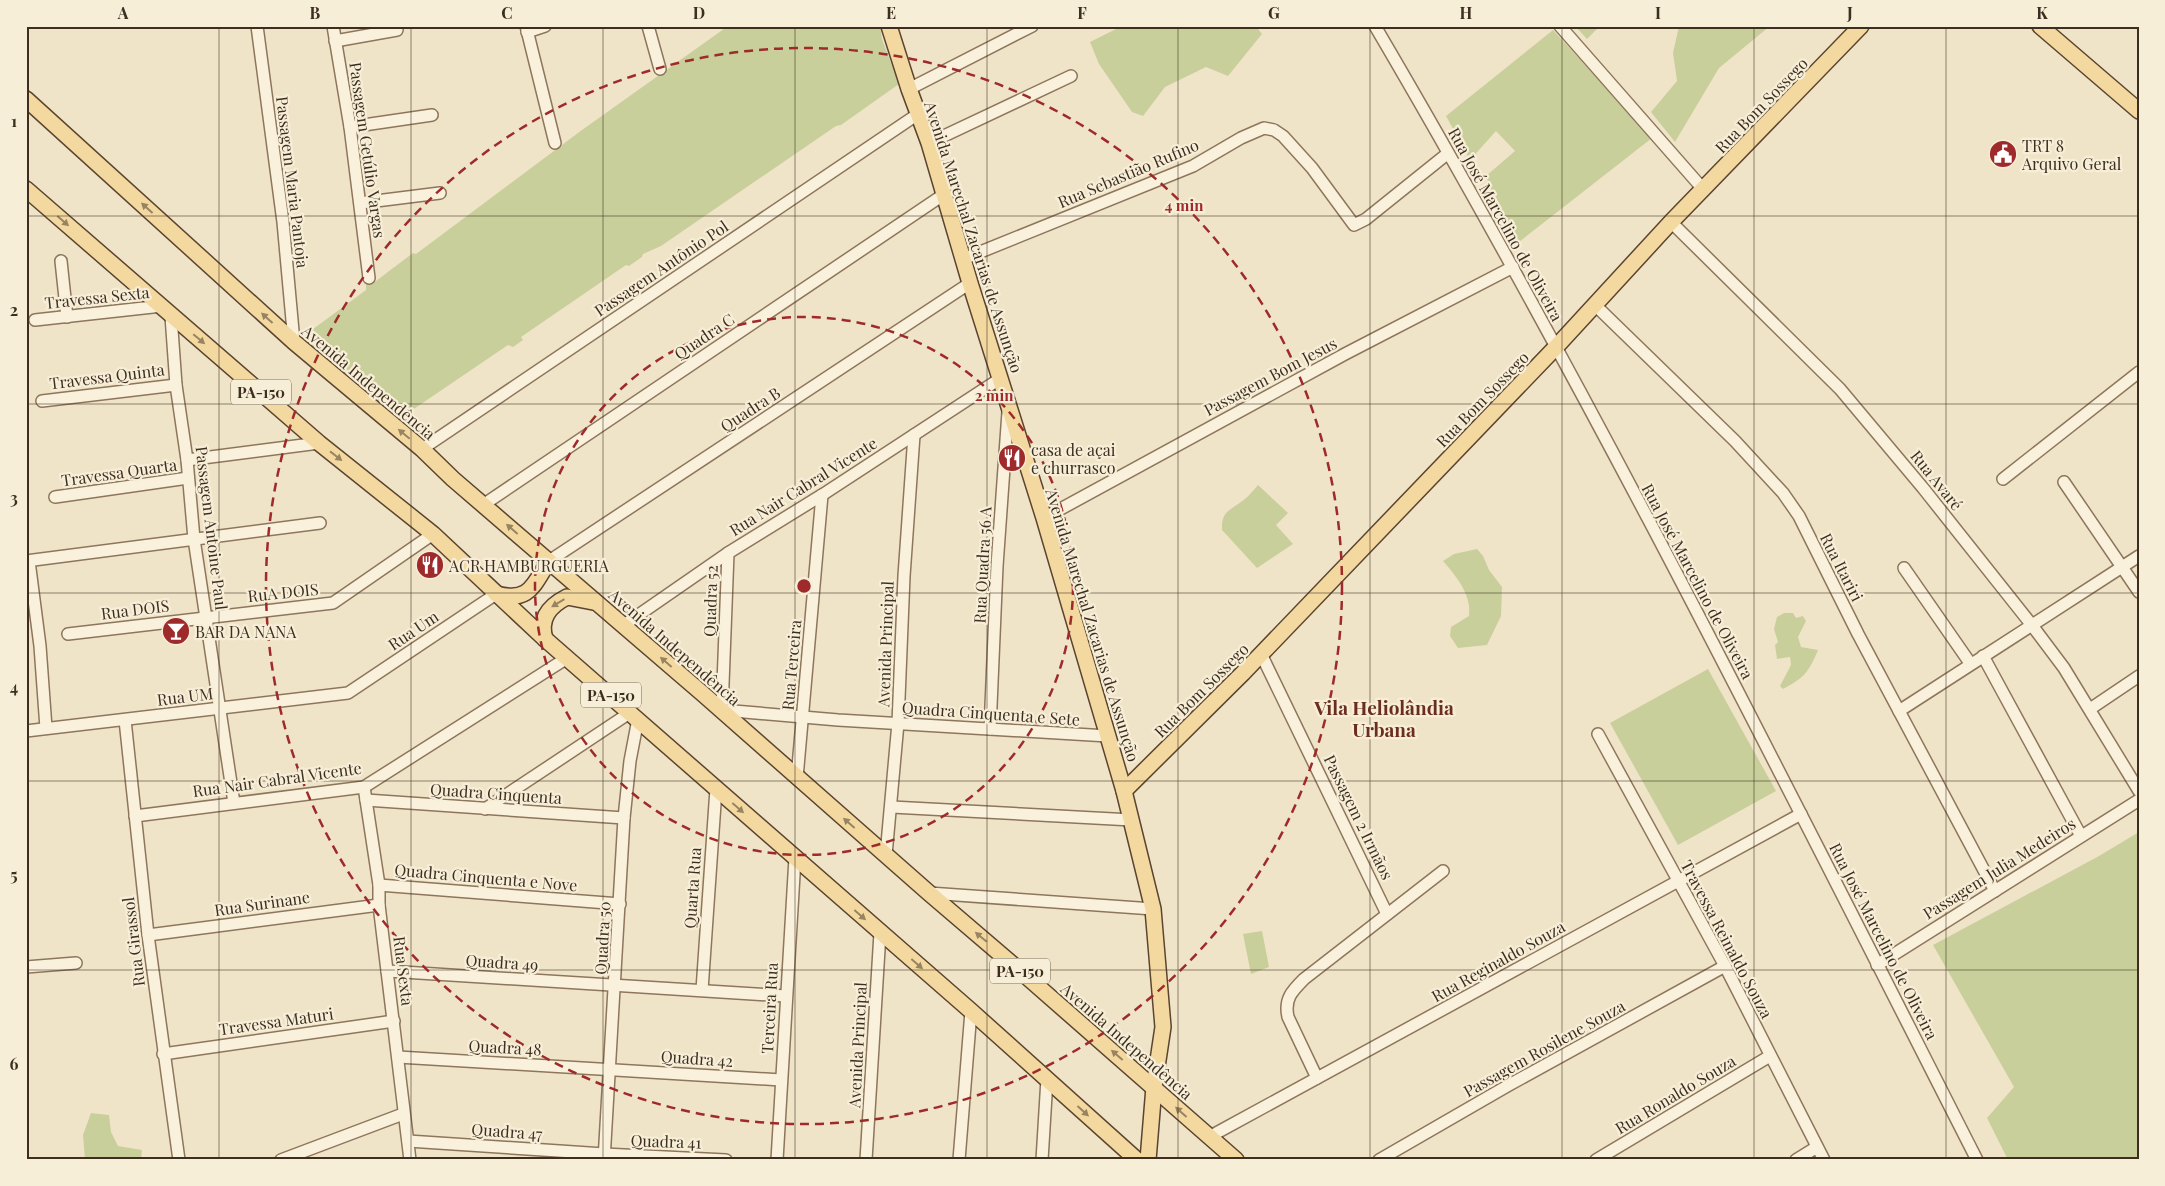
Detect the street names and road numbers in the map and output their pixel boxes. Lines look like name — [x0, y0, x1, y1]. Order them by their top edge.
street label: Rua Bom Sossego — [1710, 53, 1812, 157]
street label: Passagem Getúlio Vargas — [345, 61, 391, 239]
street label: Passagem Maria Pantoja — [272, 95, 314, 269]
street label: Avenida Marechal Zacarias de Assunção — [920, 98, 1028, 376]
street label: Rua José Marcelino de Oliveira — [1444, 123, 1568, 325]
street label: Rua Sebastião Rufino — [1054, 134, 1202, 212]
street label: Passagem Antônio Pol — [590, 215, 732, 321]
street label: Travessa Sexta — [44, 281, 150, 313]
street label: Quadra C — [670, 308, 738, 364]
street label: Avenida Independência — [297, 319, 440, 444]
street label: Passagem Bom Jesus — [1200, 332, 1340, 420]
street label: Rua Bom Sossego — [1431, 347, 1533, 451]
street label: Travessa Quinta — [48, 359, 166, 393]
road number: PA-150 — [231, 380, 291, 404]
street label: Quadra B — [716, 382, 784, 436]
street label: Rua Nair Cabral Vicente — [725, 432, 881, 540]
street label: Passagem Antoine Paul — [192, 445, 233, 612]
street label: Rua Avaré — [1906, 446, 1968, 514]
street label: Travessa Quarta — [60, 453, 178, 491]
street label: Rua José Marcelino de Oliveira — [1637, 480, 1759, 682]
street label: Avenida Marechal Zacarias de Assunção — [1041, 485, 1145, 764]
street label: Rua Quadra 56 A — [968, 505, 996, 624]
street label: Rua Itariri — [1816, 529, 1868, 605]
street label: Quadra 52 — [698, 565, 722, 637]
street label: RuA DOIS — [247, 578, 319, 606]
street label: Avenida Principal — [872, 580, 898, 708]
street label: Avenida Independência — [604, 583, 745, 710]
street label: Rua DOIS — [100, 594, 170, 624]
street label: Rua Um — [384, 606, 442, 654]
street label: Rua Terceira — [777, 619, 805, 711]
street label: Rua Bom Sossego — [1149, 638, 1253, 742]
street label: Rua UM — [156, 682, 214, 710]
road number: PA-150 — [581, 682, 641, 708]
street label: Quadra Cinquenta e Sete — [901, 696, 1081, 730]
street label: Passagem 2 Irmãos — [1320, 751, 1398, 883]
street label: Rua Nair Cabral Vicente — [191, 757, 363, 801]
street label: Quadra Cinquenta — [429, 778, 563, 808]
street label: Passagem Julia Medeiros — [1919, 812, 2079, 924]
street label: Rua José Marcelino de Oliveira — [1825, 839, 1943, 1043]
street label: Quarta Rua — [679, 847, 705, 929]
street label: Travessa Reinaldo Souza — [1676, 856, 1778, 1022]
street label: Quadra Cinquenta e Nove — [394, 859, 578, 895]
street label: Rua Surinane — [213, 886, 311, 920]
street label: Rua Girassol — [117, 896, 149, 988]
street label: Quadra 50 — [590, 901, 614, 975]
street label: Rua Reginaldo Souza — [1428, 916, 1568, 1006]
street label: Rua Sexta — [389, 935, 419, 1007]
street label: Quadra 49 — [465, 949, 539, 975]
road number: PA-150 — [990, 958, 1050, 984]
street label: Terceira Rua — [756, 962, 782, 1054]
street label: Avenida Independência — [1056, 977, 1197, 1104]
street label: Avenida Principal — [843, 981, 871, 1110]
street label: Passagem Rosilene Souza — [1460, 995, 1628, 1101]
street label: Travessa Maturi — [217, 1003, 335, 1039]
street label: Quadra 48 — [468, 1035, 542, 1059]
street label: Quadra 42 — [660, 1045, 734, 1071]
street label: Rua Ronaldo Souza — [1611, 1050, 1739, 1138]
street label: Quadra 47 — [471, 1118, 544, 1144]
street label: Quadra 41 — [630, 1129, 702, 1153]

